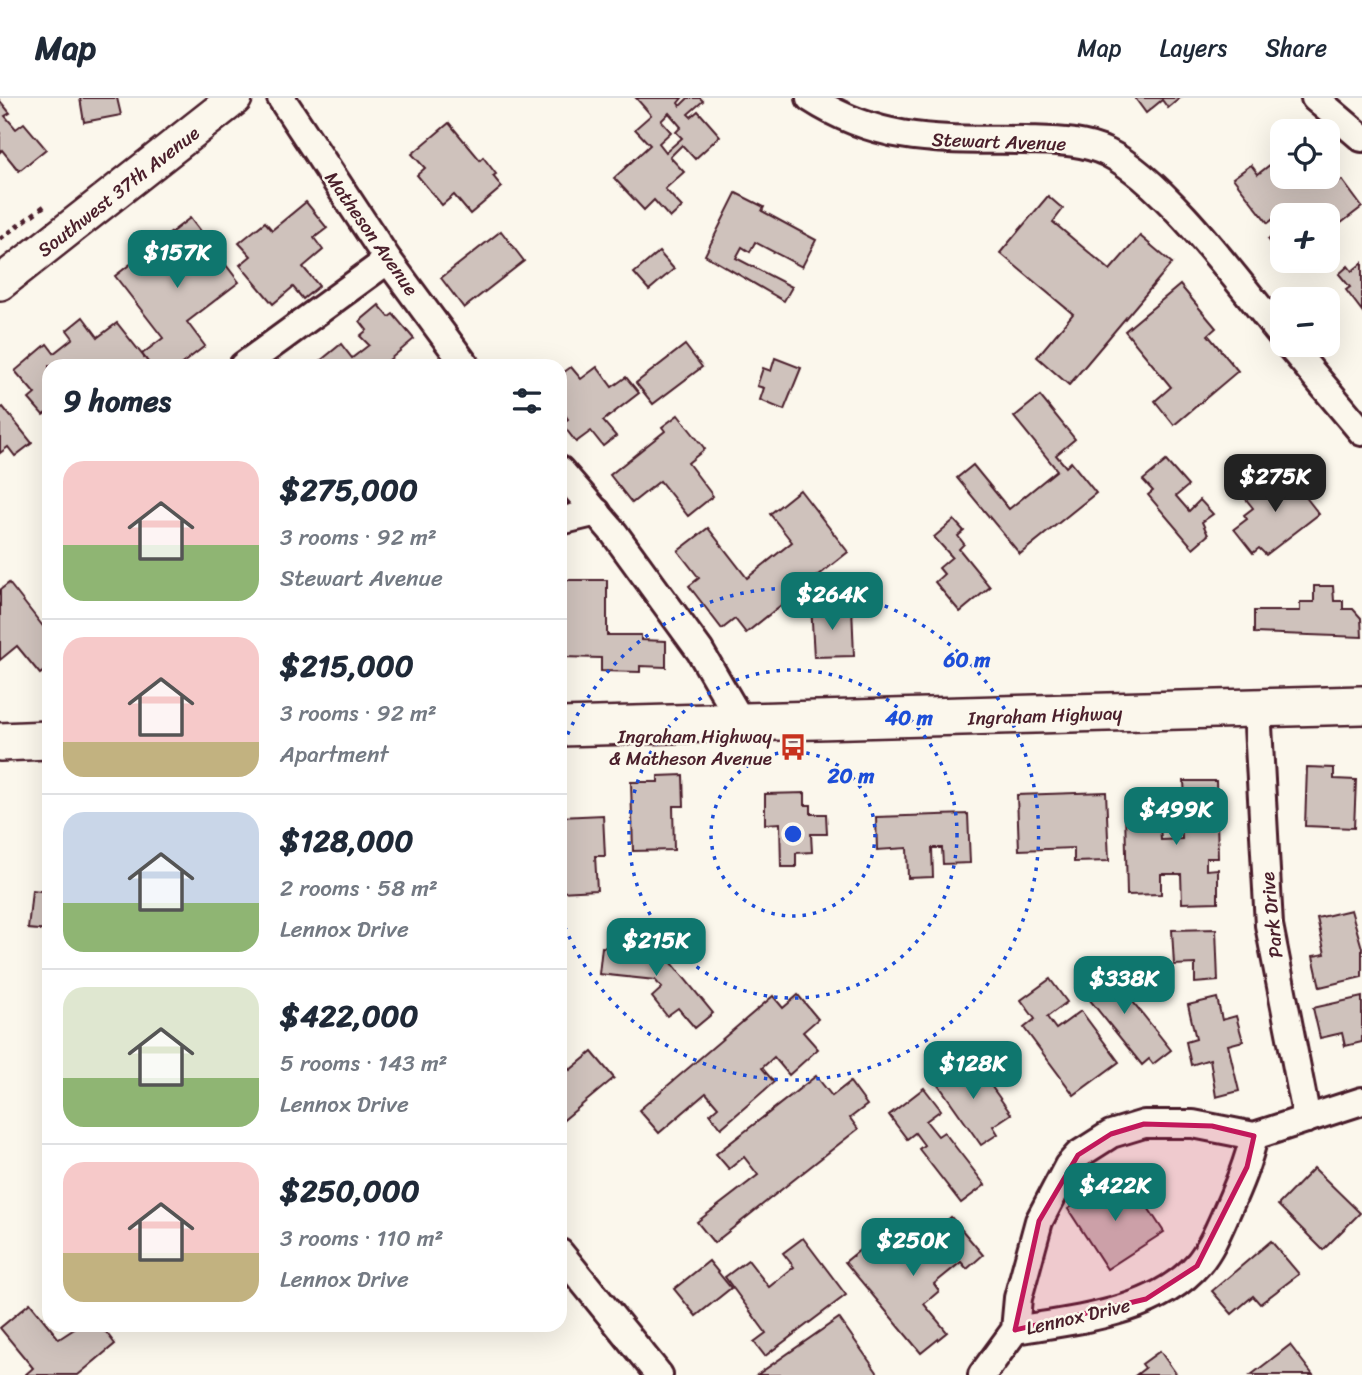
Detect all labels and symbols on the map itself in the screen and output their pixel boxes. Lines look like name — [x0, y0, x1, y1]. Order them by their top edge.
street label: Southwest 37th Avenue — [30, 117, 207, 266]
street label: Stewart Avenue — [931, 123, 1067, 160]
street label: Matheson Avenue — [316, 164, 427, 303]
pin: $157K — [128, 230, 226, 290]
pin: $275K — [1226, 454, 1324, 514]
pin: $264K — [783, 573, 881, 632]
text: 60 m — [943, 641, 991, 679]
street label: Ingraham Highway — [966, 696, 1123, 735]
text: 40 m — [884, 699, 934, 737]
place label: Ingraham Highway & Matheson Avenue — [609, 720, 772, 775]
bus stop icon: Ingraham Highway & Matheson Avenue — [778, 732, 808, 762]
text: 20 m — [827, 757, 875, 795]
pin: $499K — [1127, 788, 1225, 847]
centre of rings — [781, 822, 805, 846]
street label: Park Drive — [1251, 870, 1292, 960]
pin: $215K — [607, 918, 705, 978]
pin: $338K — [1075, 956, 1173, 1016]
pin: $128K — [924, 1042, 1022, 1101]
pin: $422K — [1066, 1164, 1164, 1223]
pin: $250K — [864, 1218, 962, 1278]
street label: Lennox Drive — [1023, 1288, 1134, 1345]

